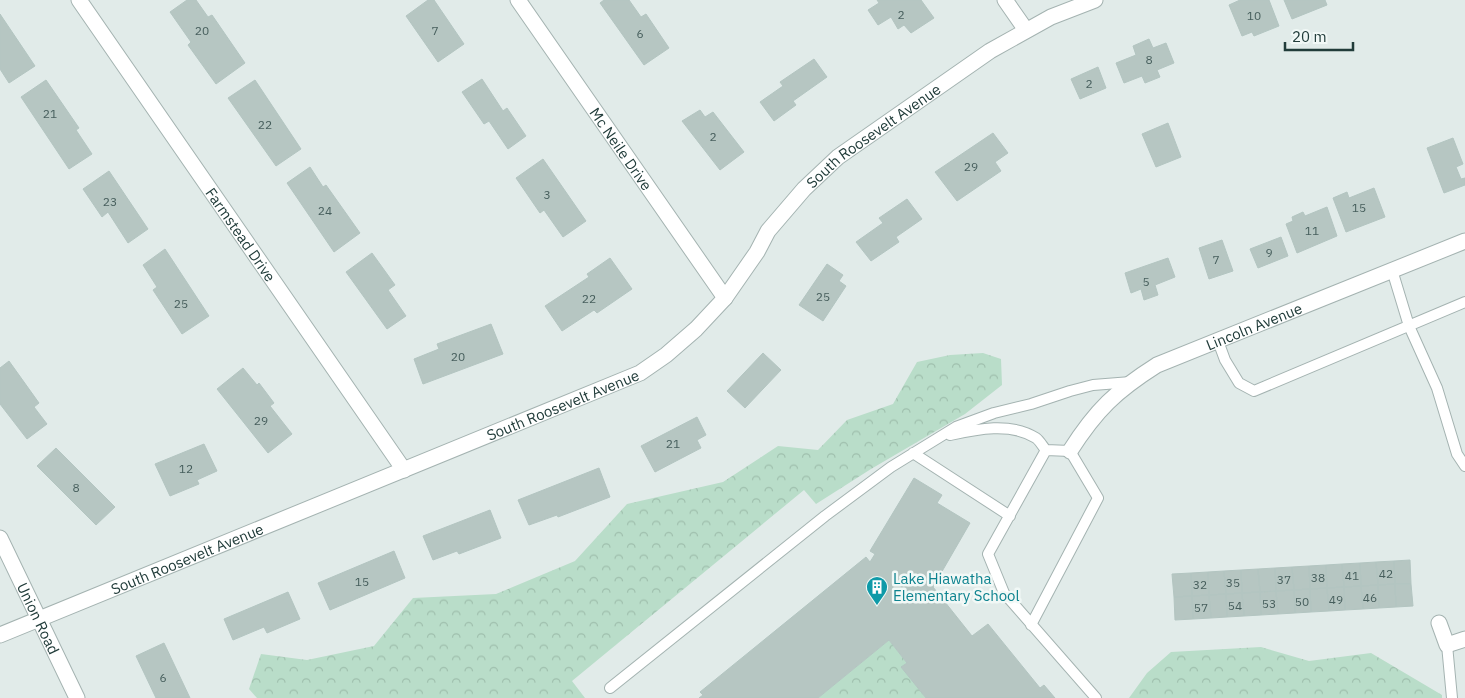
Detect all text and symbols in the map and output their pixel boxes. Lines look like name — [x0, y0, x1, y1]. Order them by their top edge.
house number: 2 — [897, 7, 905, 22]
house number: 10 — [1247, 8, 1261, 23]
scale bar — [1285, 20, 1352, 52]
house number: 20 — [195, 23, 209, 38]
house number: 7 — [431, 23, 439, 38]
house number: 6 — [636, 26, 644, 41]
text: 20 m — [1292, 27, 1327, 46]
house number: 8 — [1145, 52, 1153, 67]
house number: 2 — [1085, 76, 1093, 91]
street label: South Roosevelt Avenue — [802, 79, 944, 192]
street label: Mc Neile Drive — [586, 104, 657, 194]
house number: 21 — [43, 106, 57, 121]
house number: 22 — [258, 117, 272, 132]
house number: 2 — [709, 129, 717, 144]
house number: 29 — [964, 159, 978, 174]
street label: Farmstead Drive — [202, 184, 280, 285]
house number: 3 — [543, 187, 551, 202]
house number: 23 — [103, 194, 117, 209]
house number: 15 — [1352, 200, 1366, 215]
house number: 24 — [318, 203, 332, 218]
house number: 11 — [1305, 223, 1319, 238]
house number: 9 — [1265, 245, 1273, 260]
house number: 7 — [1212, 252, 1220, 267]
house number: 5 — [1142, 274, 1150, 289]
house number: 25 — [816, 289, 830, 304]
house number: 22 — [582, 291, 596, 306]
house number: 25 — [174, 296, 188, 311]
street label: Lincoln Avenue — [1203, 298, 1305, 354]
house number: 20 — [451, 349, 465, 364]
street label: South Roosevelt Avenue — [484, 365, 642, 444]
house number: 29 — [254, 413, 268, 428]
house number: 21 — [666, 436, 680, 451]
house number: 12 — [179, 461, 193, 476]
house number: 8 — [72, 480, 80, 495]
street label: South Roosevelt Avenue — [108, 519, 266, 598]
house number: 42 — [1379, 566, 1393, 581]
house number: 41 — [1345, 568, 1359, 583]
place label: Lake Hiawatha Elementary School — [893, 569, 1020, 605]
house number: 38 — [1311, 570, 1325, 585]
house number: 37 — [1277, 572, 1291, 587]
house number: 15 — [355, 574, 369, 589]
building icon: Lake Hiawatha Elementary School — [865, 575, 889, 606]
house number: 35 — [1226, 575, 1240, 590]
house number: 32 — [1193, 577, 1207, 592]
street label: Union Road — [13, 579, 64, 657]
house number: 46 — [1363, 590, 1377, 605]
house number: 49 — [1329, 592, 1343, 607]
house number: 50 — [1295, 594, 1309, 609]
house number: 53 — [1262, 596, 1276, 611]
house number: 54 — [1228, 598, 1242, 613]
house number: 57 — [1194, 600, 1208, 615]
house number: 6 — [159, 670, 167, 685]

